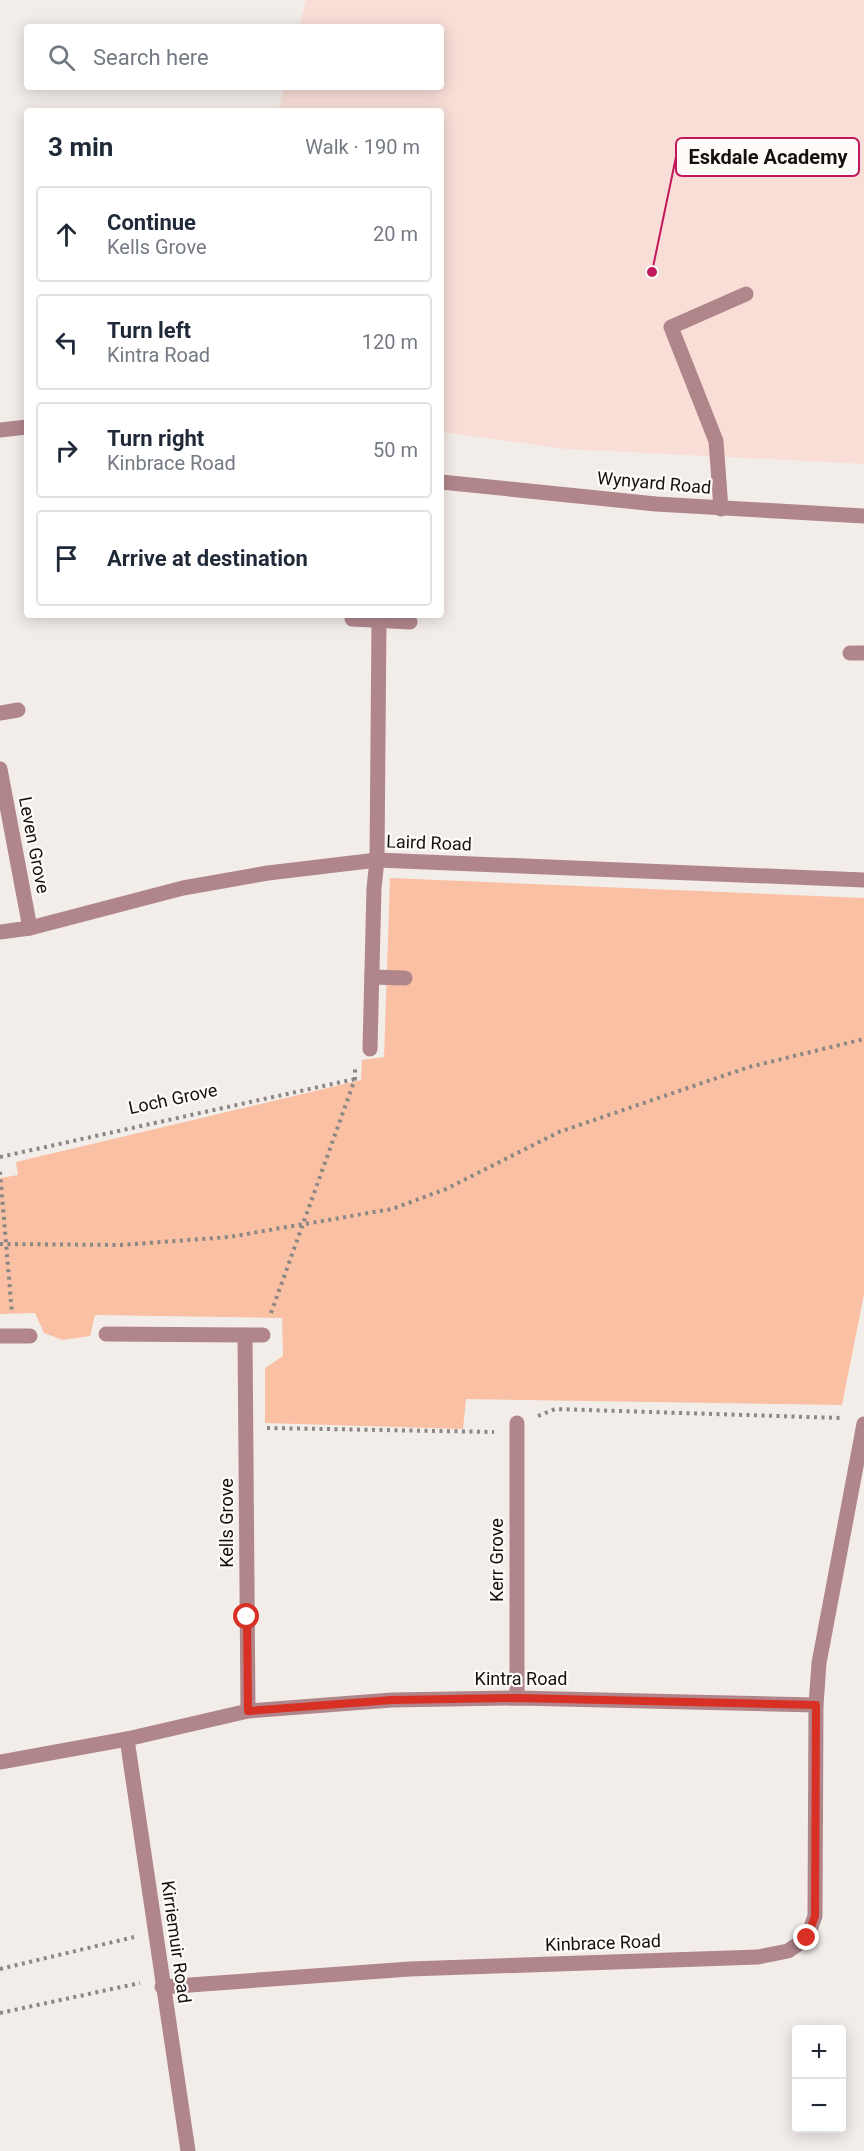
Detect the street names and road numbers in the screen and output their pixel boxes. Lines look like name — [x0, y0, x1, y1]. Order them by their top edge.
street label: Wynyard Road — [596, 467, 712, 498]
street label: Leven Grove — [15, 795, 54, 895]
street label: Laird Road — [386, 831, 472, 854]
street label: Loch Grove — [127, 1079, 219, 1118]
street label: Kells Grove — [216, 1478, 237, 1568]
street label: Kerr Grove — [486, 1518, 507, 1602]
street label: Kintra Road — [475, 1668, 567, 1689]
street label: Kirriemuir Road — [157, 1879, 196, 2005]
street label: Kinbrace Road — [545, 1930, 661, 1955]

